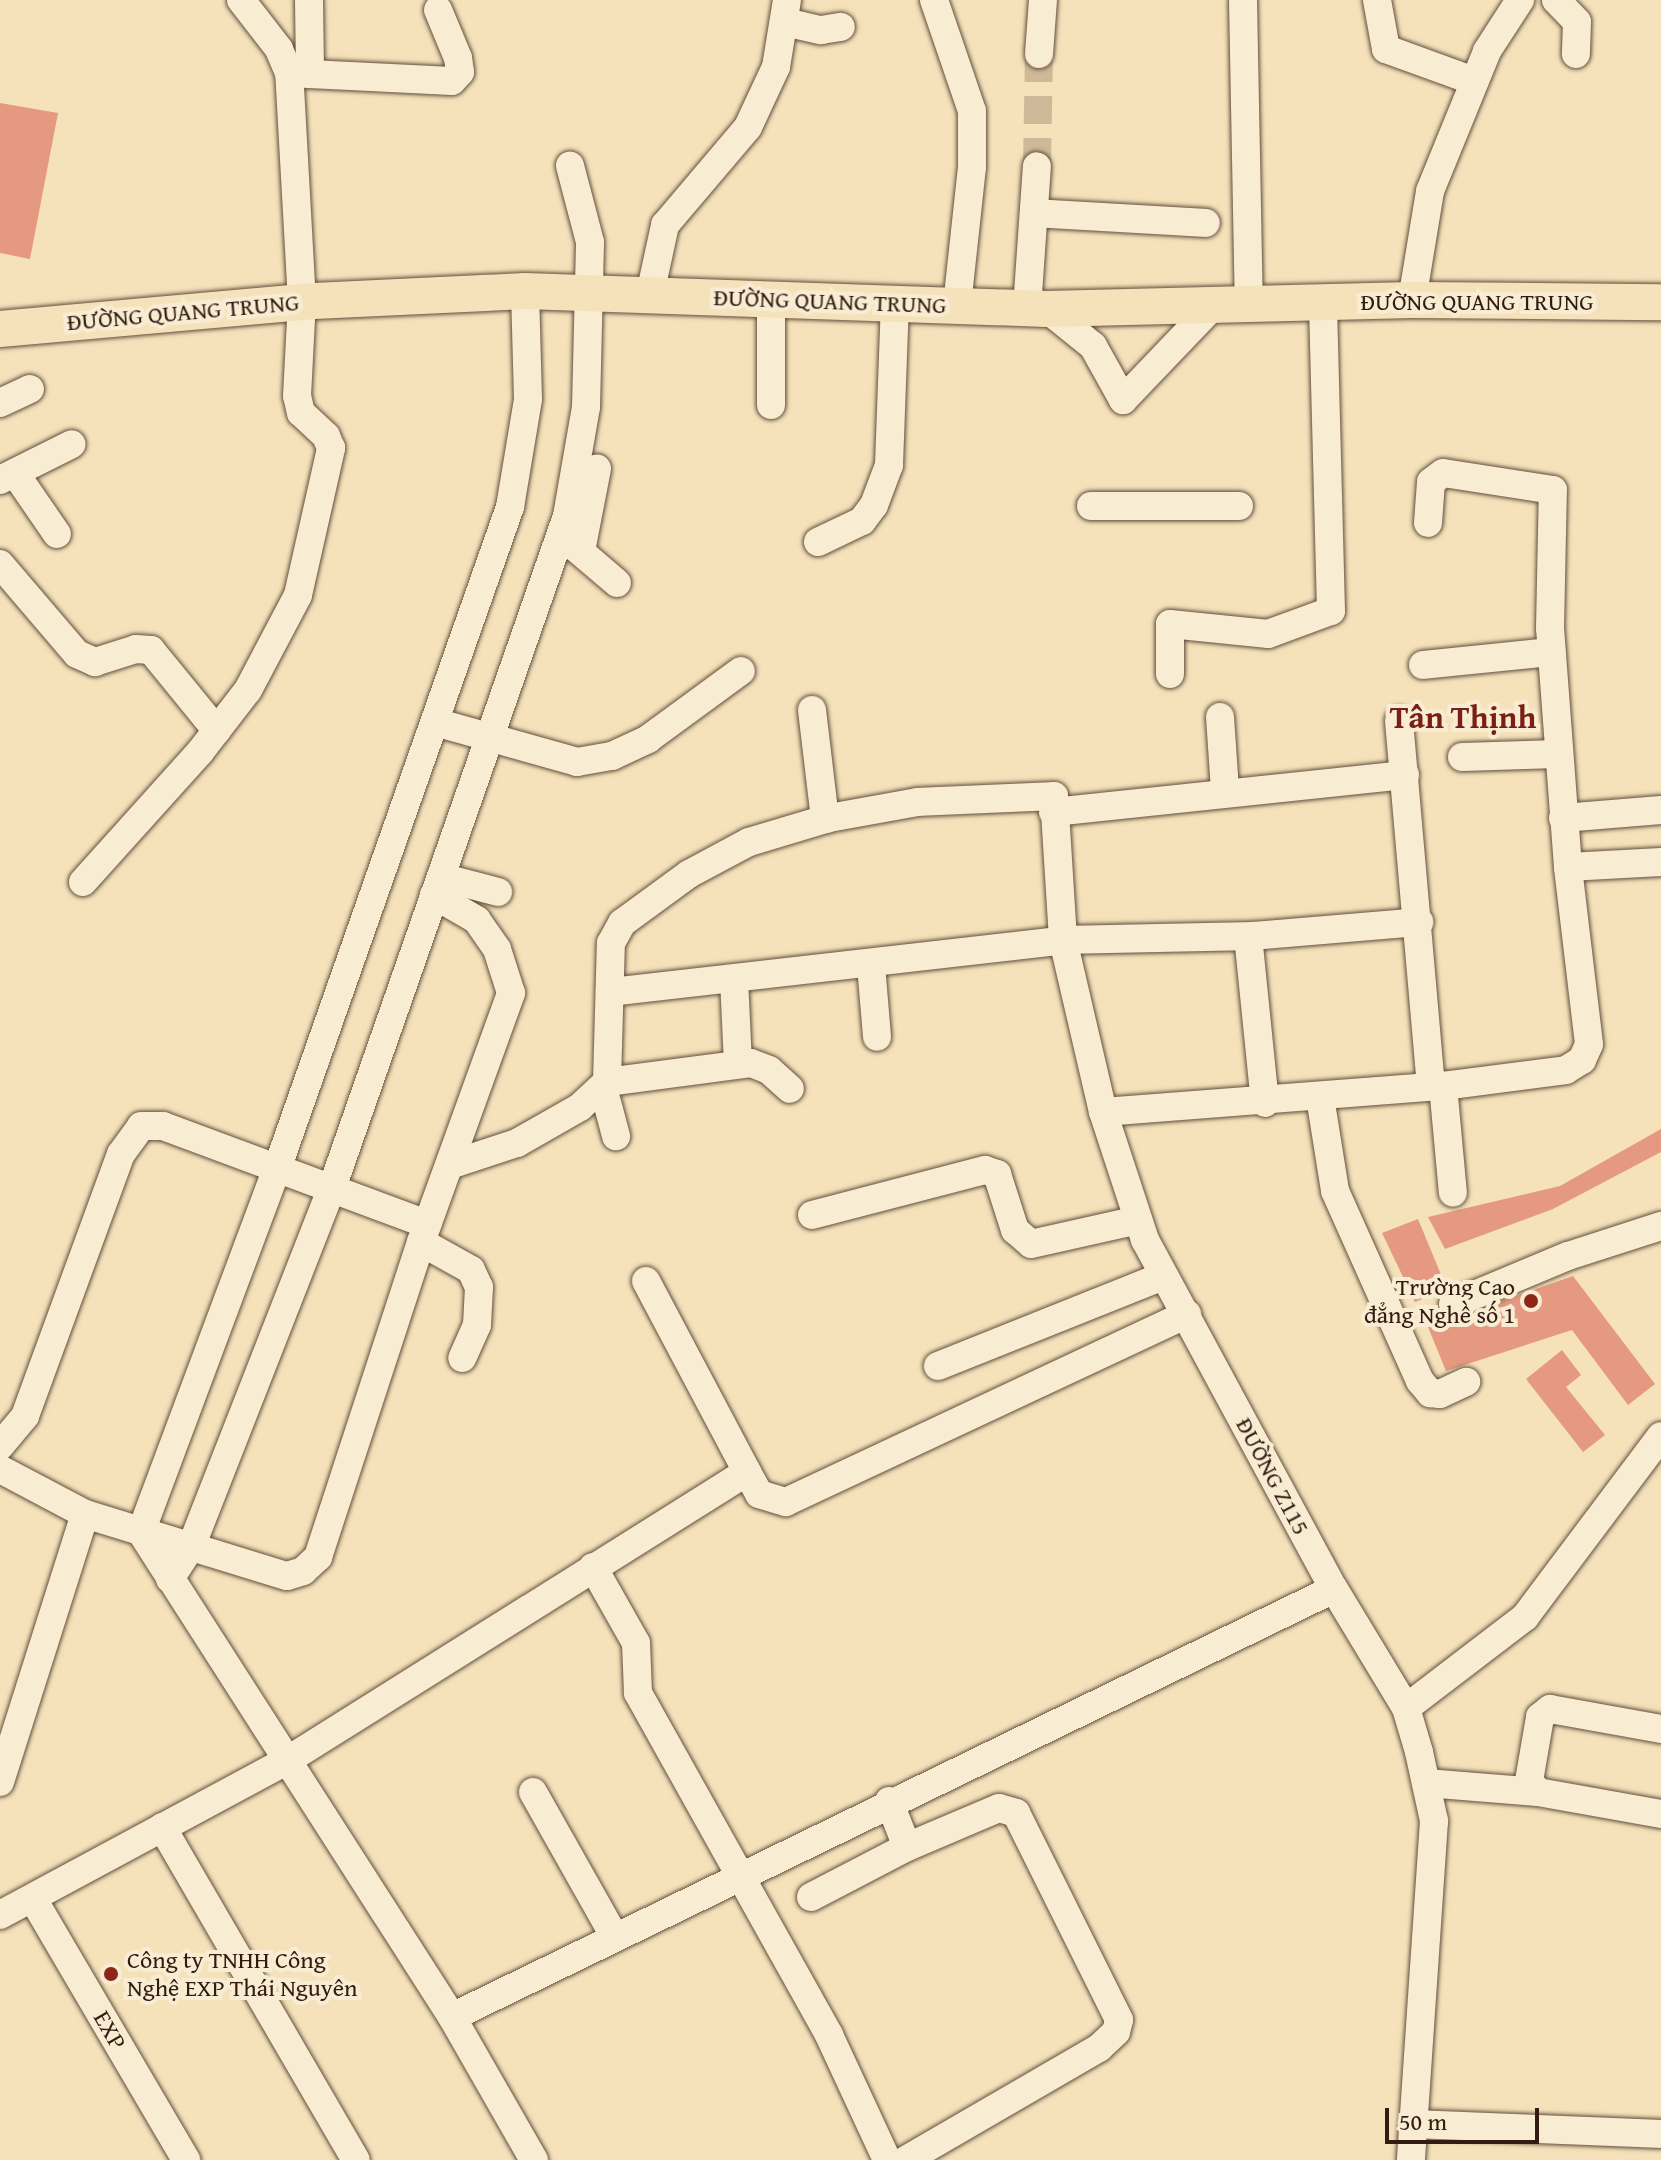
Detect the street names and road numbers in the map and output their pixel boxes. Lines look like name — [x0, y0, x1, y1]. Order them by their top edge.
street label: ĐƯỜNG QUANG TRUNG — [713, 283, 947, 319]
street label: ĐƯỜNG QUANG TRUNG — [66, 288, 300, 336]
street label: ĐƯỜNG QUANG TRUNG — [1361, 288, 1593, 316]
street label: ĐƯỜNG Z115 — [1230, 1412, 1316, 1540]
street label: EXP — [88, 2006, 132, 2054]

